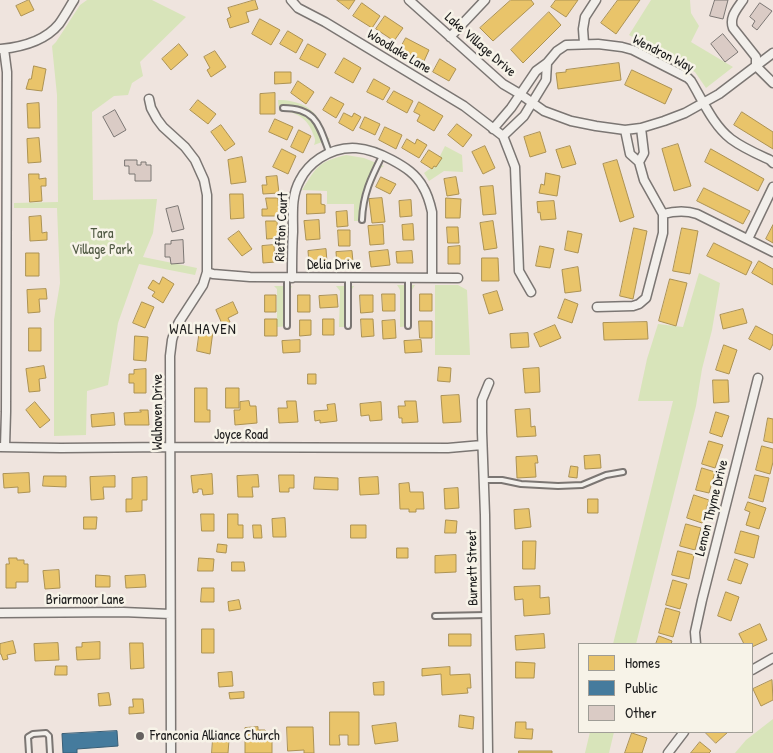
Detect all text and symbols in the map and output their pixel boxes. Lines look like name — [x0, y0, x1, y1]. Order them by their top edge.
street label: Lake Village Drive — [441, 9, 519, 81]
street label: Woodlake Lane — [364, 26, 434, 78]
street label: Wendron Way — [630, 31, 696, 77]
street label: Riefton Court — [272, 192, 292, 262]
park label: Tara Village Park — [72, 226, 132, 258]
street label: Delia Drive — [307, 257, 361, 273]
district label: WALHAVEN — [168, 321, 238, 339]
street label: Walhaven Drive — [150, 374, 166, 450]
street label: Joyce Road — [214, 427, 268, 443]
street label: Lemon Thyme Drive — [692, 458, 732, 558]
street label: Burnett Street — [464, 530, 482, 606]
street label: Briarmoor Lane — [46, 592, 124, 608]
legend — [578, 643, 753, 733]
text: Homes — [625, 652, 660, 673]
text: Public — [625, 677, 658, 698]
text: Other — [625, 702, 657, 723]
place label: Franconia Alliance Church — [150, 728, 280, 744]
marker: Franconia Alliance Church — [134, 730, 146, 742]

